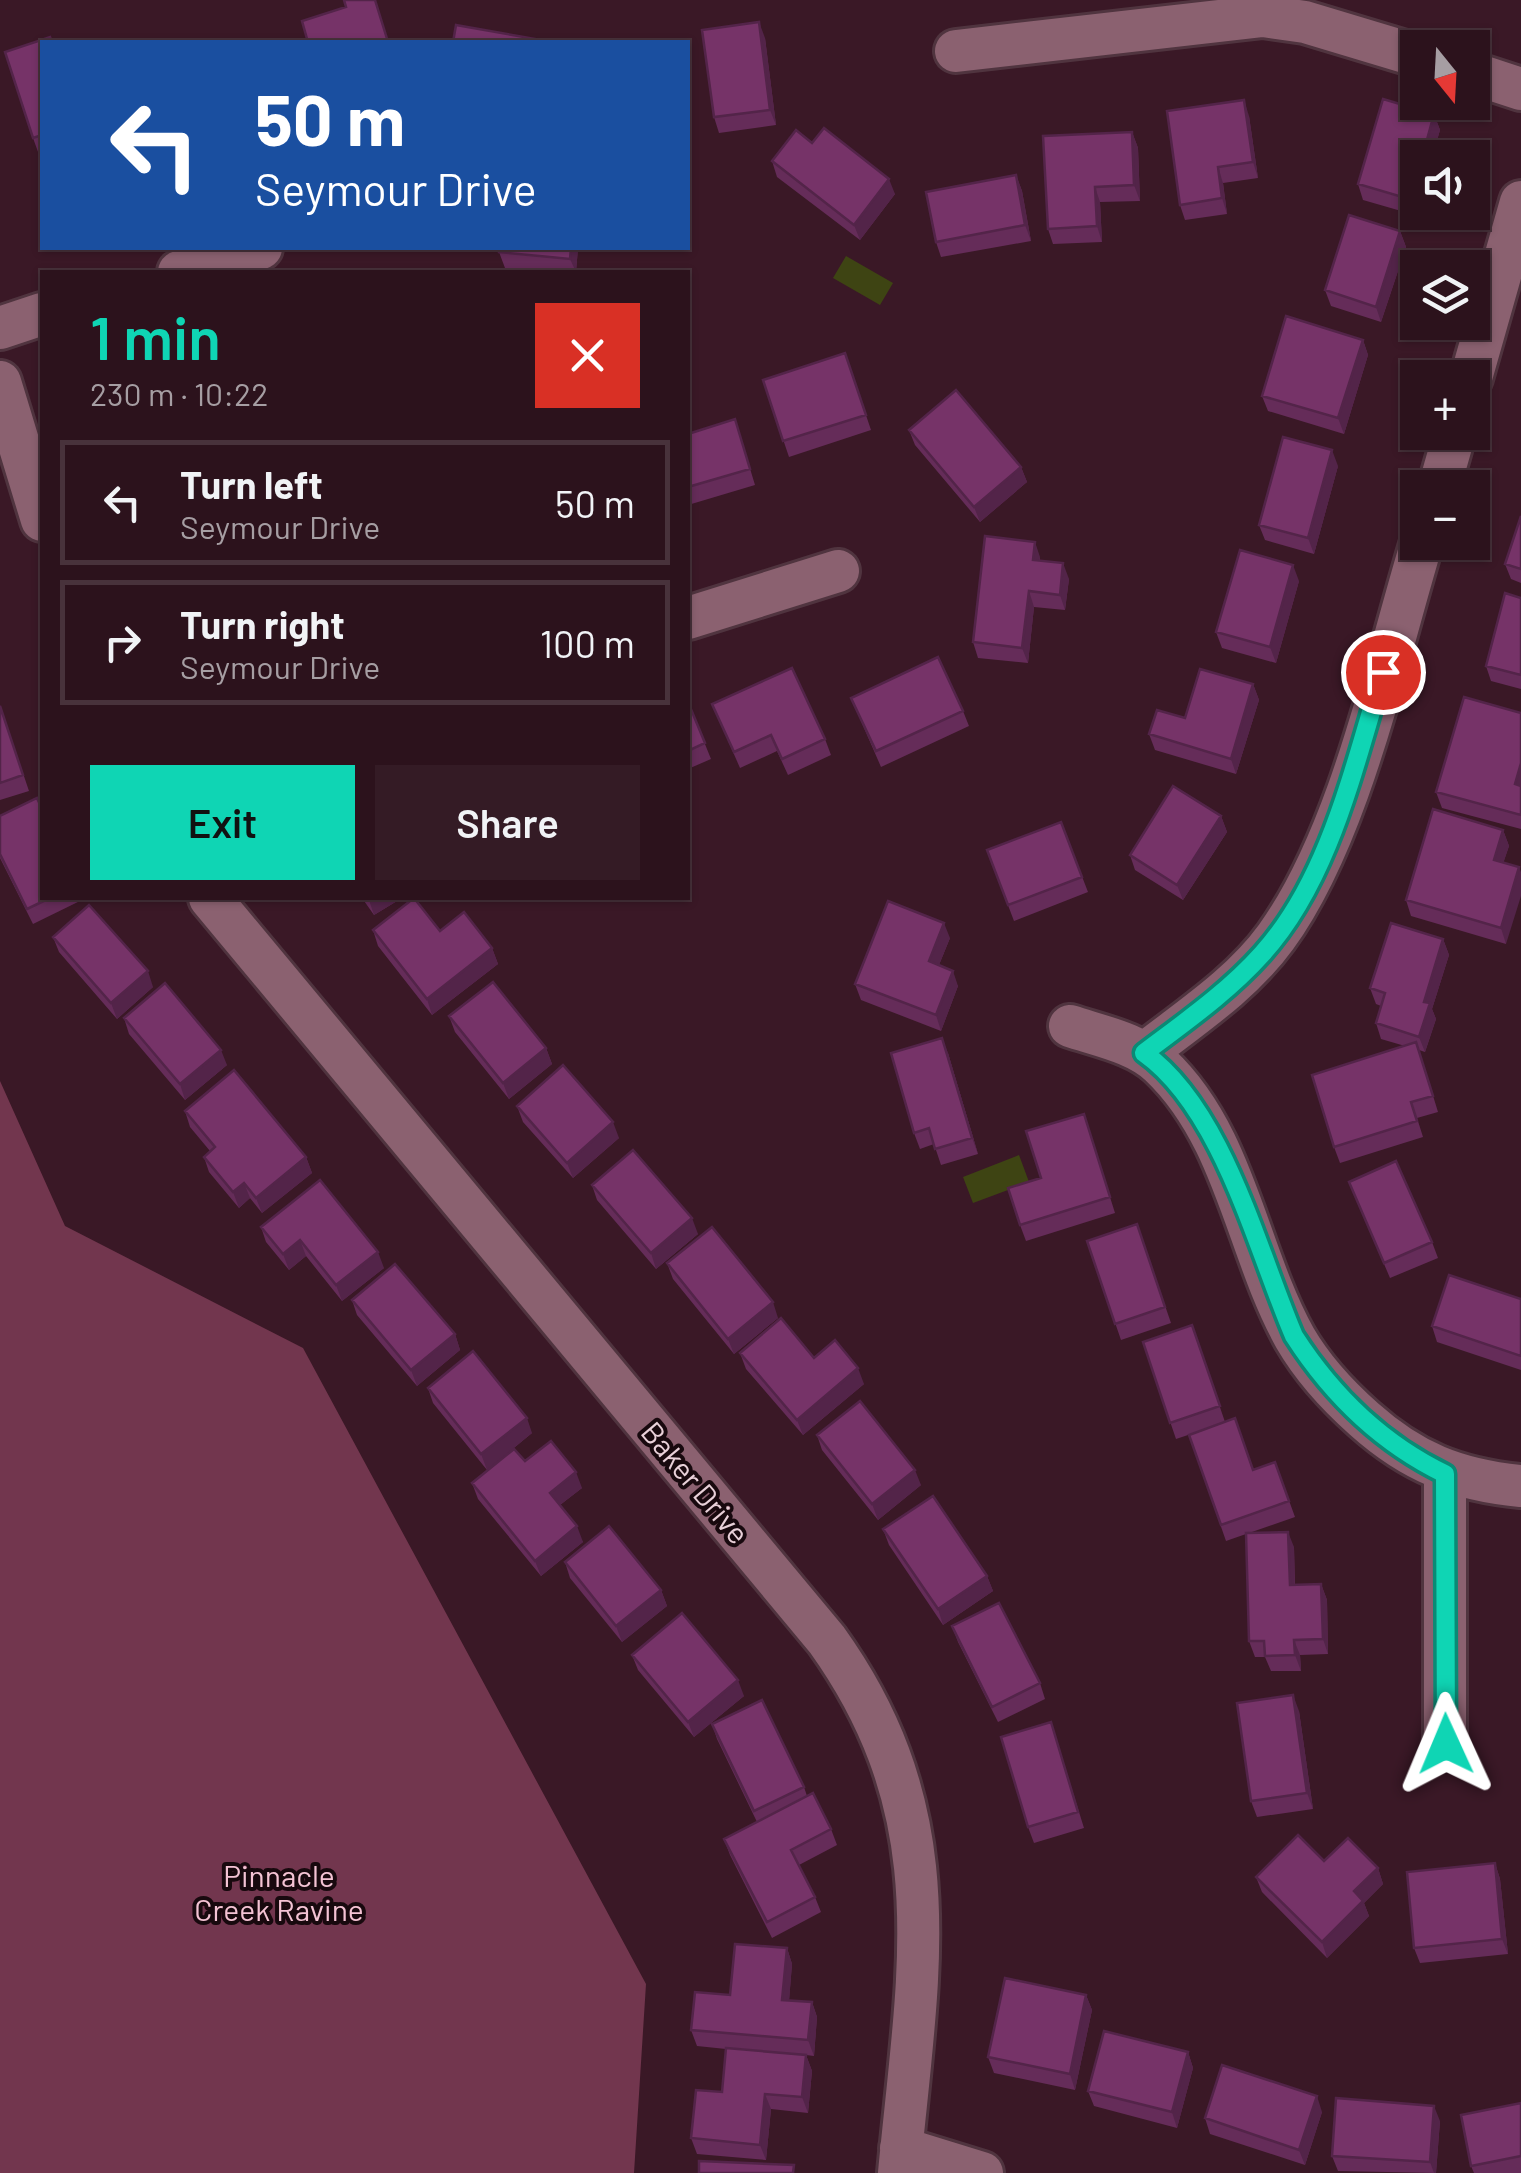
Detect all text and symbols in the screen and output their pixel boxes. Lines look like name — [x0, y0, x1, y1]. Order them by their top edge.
north arrow — [1400, 30, 1490, 120]
map controls — [1400, 30, 1490, 560]
text: 50 m — [255, 76, 405, 160]
icon: left — [90, 80, 220, 210]
button: sound — [1400, 140, 1490, 230]
text: Seymour Drive — [255, 161, 537, 215]
button: layers — [1400, 250, 1490, 340]
text: 1 min — [90, 300, 221, 372]
button: close — [535, 303, 640, 408]
button: + — [1400, 360, 1490, 450]
text: 230 m · 10:22 — [90, 374, 268, 412]
text: Turn left — [180, 461, 323, 507]
button: − — [1400, 470, 1490, 560]
icon: left — [95, 475, 150, 530]
text: 50 m — [555, 480, 635, 526]
text: Seymour Drive — [180, 507, 380, 545]
text: Turn right — [180, 601, 345, 647]
icon: right — [95, 615, 150, 670]
text: 100 m — [540, 620, 635, 666]
pin — [1341, 630, 1426, 715]
icon: arrive — [1356, 645, 1411, 700]
text: Seymour Drive — [180, 647, 380, 685]
button: Exit — [90, 765, 355, 880]
button: Share — [375, 765, 640, 880]
street label: Baker Drive — [635, 1414, 757, 1550]
position arrow — [1394, 1692, 1498, 1796]
park label: Pinnacle Creek Ravine — [194, 1857, 364, 1927]

